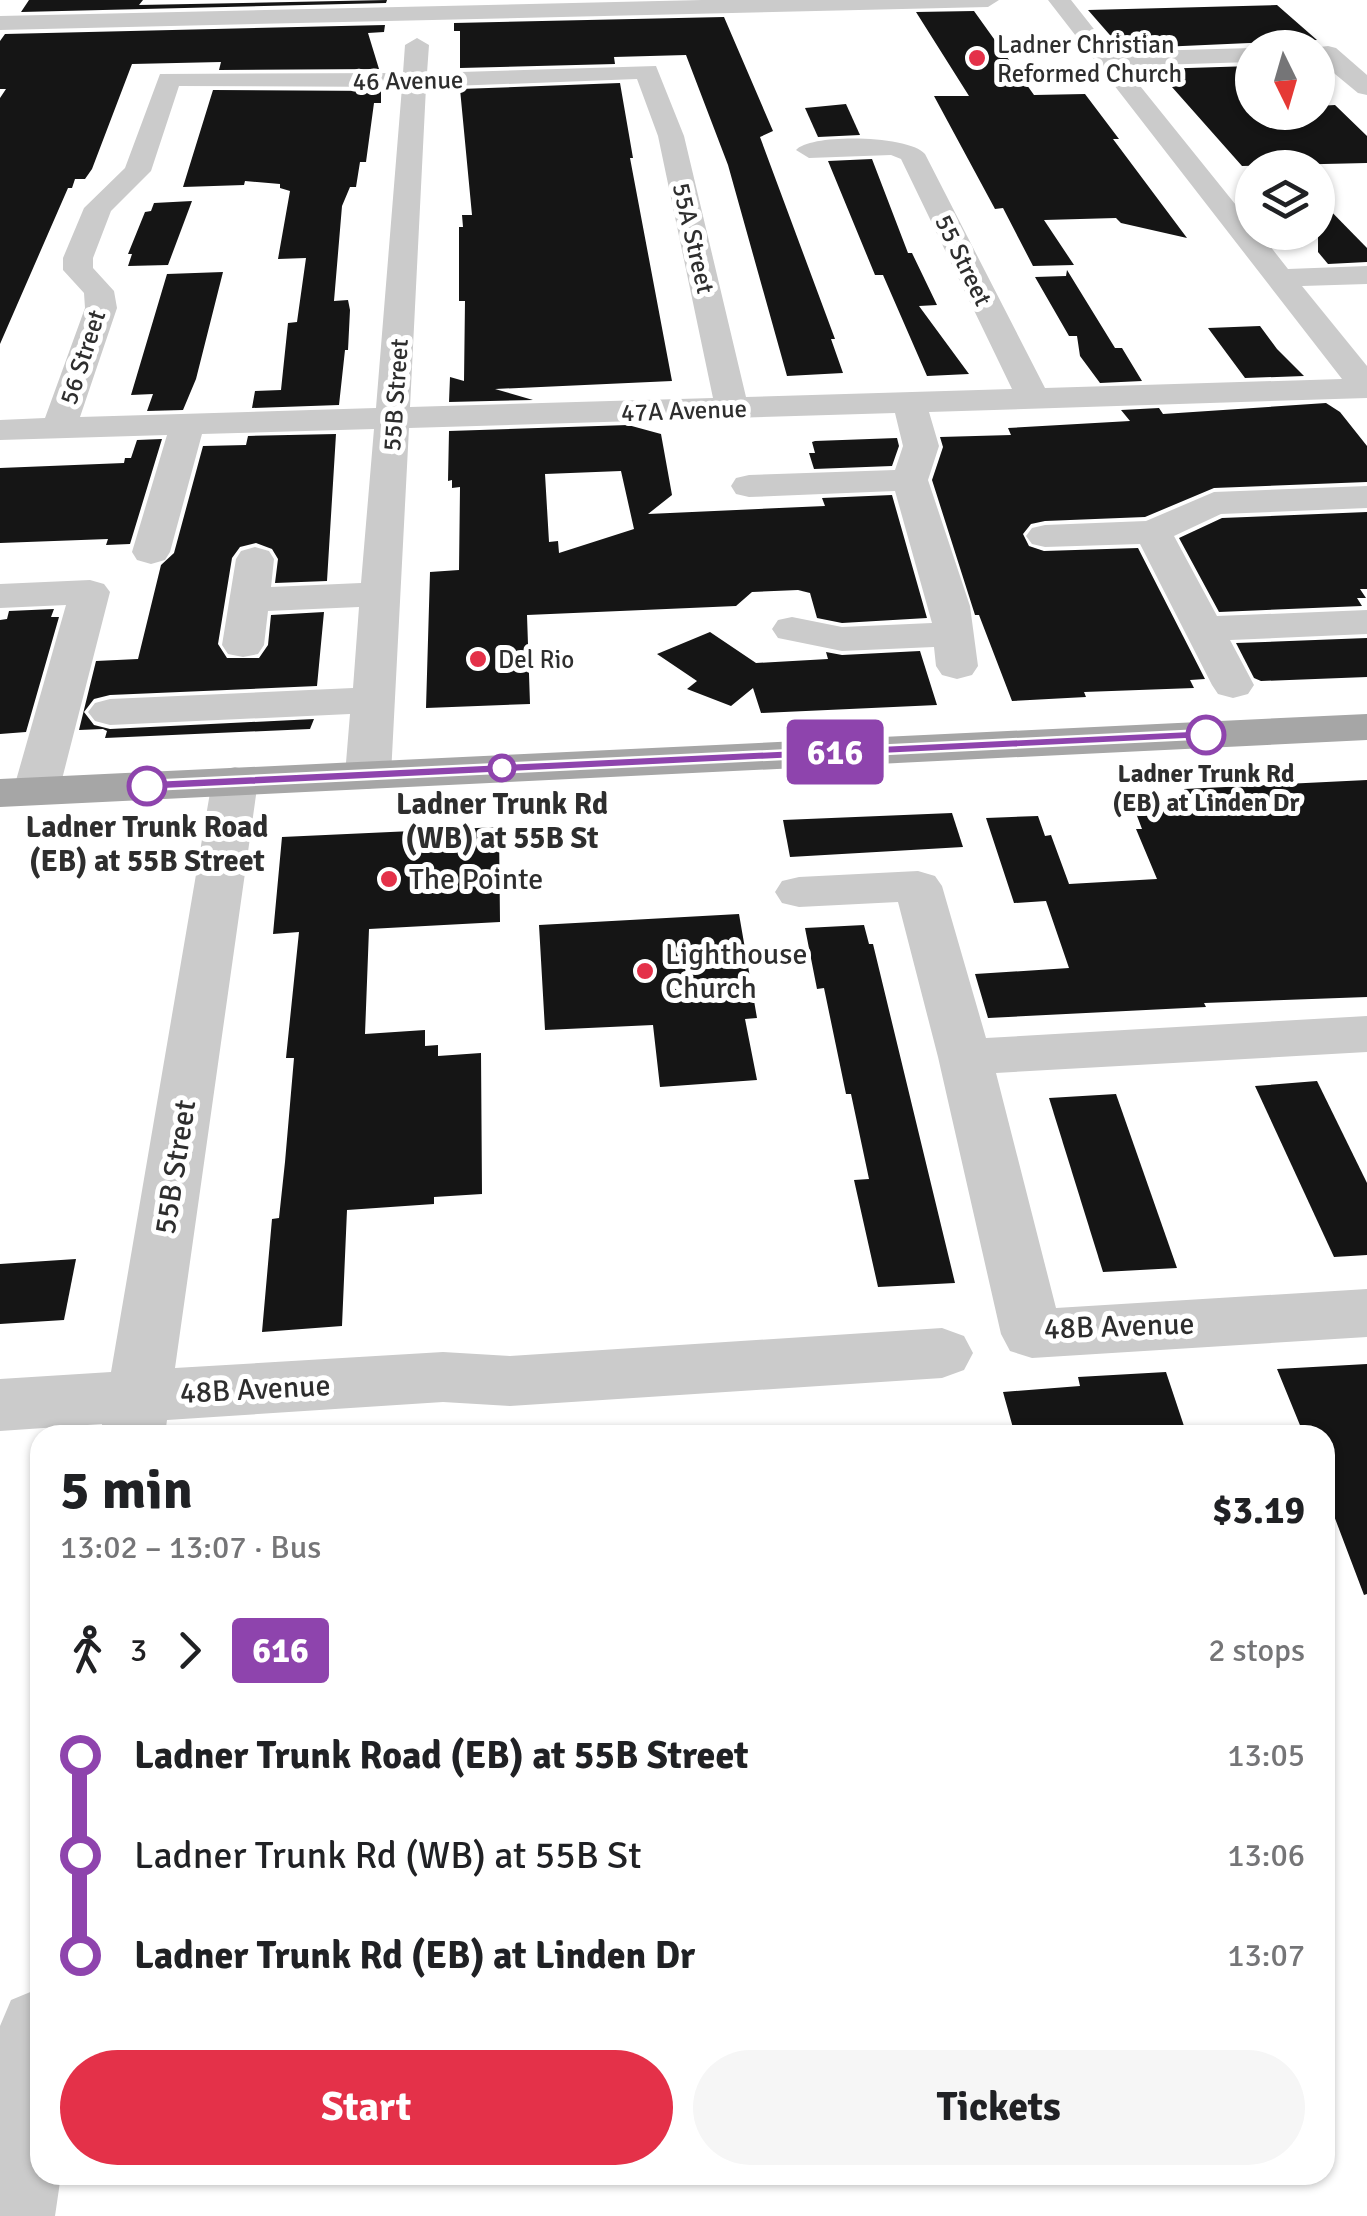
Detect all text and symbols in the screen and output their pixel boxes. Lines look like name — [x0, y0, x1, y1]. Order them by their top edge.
place label: Ladner Christian Reformed Church — [997, 29, 1182, 89]
north arrow — [1235, 30, 1335, 130]
map controls — [1235, 30, 1335, 250]
marker: Ladner Christian Reformed Church — [966, 47, 988, 69]
street label: 46 Avenue — [352, 64, 464, 97]
button: layers — [1235, 150, 1335, 250]
street label: 55A Street — [666, 180, 721, 297]
street label: 55 Street — [928, 210, 999, 311]
street label: 56 Street — [53, 306, 112, 408]
street label: 55B Street — [376, 337, 415, 452]
street label: 47A Avenue — [621, 393, 748, 428]
place label: Del Rio — [498, 644, 574, 675]
marker: Del Rio — [467, 648, 489, 670]
marker: Ladner Trunk Rd (EB) at Linden Dr — [1187, 716, 1225, 754]
line badge: 616 — [778, 720, 892, 784]
text: 616 — [807, 731, 863, 774]
marker: Ladner Trunk Rd (WB) at 55B St — [489, 755, 515, 781]
place label: Ladner Trunk Rd (EB) at Linden Dr — [1113, 758, 1300, 818]
marker: Ladner Trunk Road (EB) at 55B Street — [128, 767, 166, 805]
place label: Ladner Trunk Rd (WB) at 55B St — [396, 786, 608, 857]
place label: Ladner Trunk Road (EB) at 55B Street — [26, 809, 269, 880]
place label: The Pointe — [409, 861, 543, 898]
marker: The Pointe — [378, 868, 400, 890]
place label: Lighthouse Church — [665, 936, 807, 1007]
marker: Lighthouse Church — [634, 960, 656, 982]
street label: 55B Street — [147, 1097, 204, 1237]
street label: 48B Avenue — [1043, 1305, 1195, 1348]
street label: 48B Avenue — [179, 1367, 331, 1412]
text: 5 min — [60, 1456, 193, 1524]
text: $3.19 — [1212, 1487, 1305, 1534]
text: 13:02 – 13:07 · Bus — [60, 1528, 321, 1567]
icon: walk — [60, 1623, 115, 1678]
icon: forward — [162, 1623, 217, 1678]
text: 616 — [252, 1629, 309, 1672]
text: 3 — [130, 1631, 147, 1670]
text: 2 stops — [1208, 1631, 1305, 1670]
text: Ladner Trunk Road (EB) at 55B Street — [134, 1732, 749, 1779]
text: 13:05 — [1227, 1736, 1305, 1775]
text: Ladner Trunk Rd (WB) at 55B St — [134, 1832, 642, 1879]
text: 13:06 — [1227, 1836, 1305, 1875]
text: Ladner Trunk Rd (EB) at Linden Dr — [134, 1932, 695, 1979]
text: 13:07 — [1227, 1936, 1305, 1975]
button: Start — [60, 2050, 673, 2165]
button: Tickets — [693, 2050, 1305, 2165]

